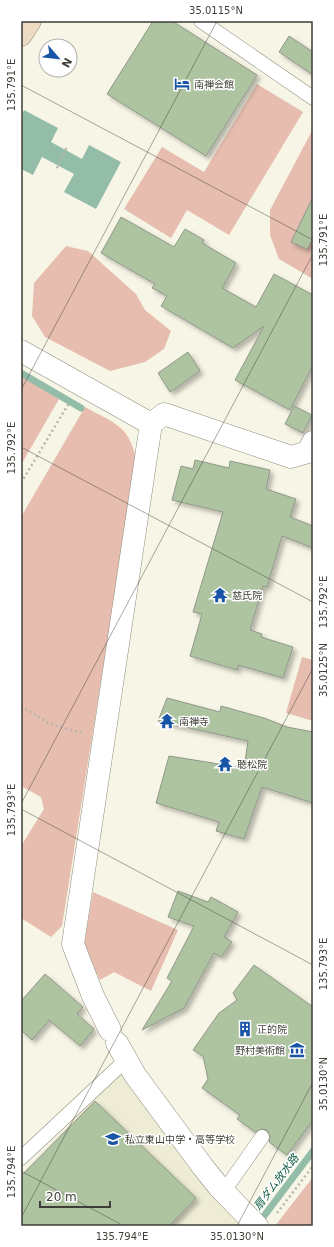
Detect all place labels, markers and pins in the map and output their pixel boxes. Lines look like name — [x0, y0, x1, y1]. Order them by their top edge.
hotel icon: 南禅会館 — [173, 75, 191, 93]
place label: 南禅会館 — [194, 79, 234, 90]
temple icon: 慈氏院 — [211, 586, 229, 604]
place label: 慈氏院 — [232, 590, 262, 601]
temple icon: 南禅寺 — [158, 712, 176, 730]
place label: 南禅寺 — [179, 716, 209, 727]
temple icon: 聴松院 — [216, 755, 234, 773]
place label: 聴松院 — [237, 759, 267, 770]
building icon: 正的院 — [236, 1020, 254, 1038]
place label: 正的院 — [257, 1024, 287, 1035]
museum icon: 野村美術館 — [288, 1041, 306, 1059]
place label: 野村美術館 — [235, 1045, 285, 1056]
school or university icon: 私立東山中学・高等学校 — [104, 1130, 122, 1148]
place label: 私立東山中学・高等学校 — [125, 1134, 235, 1145]

